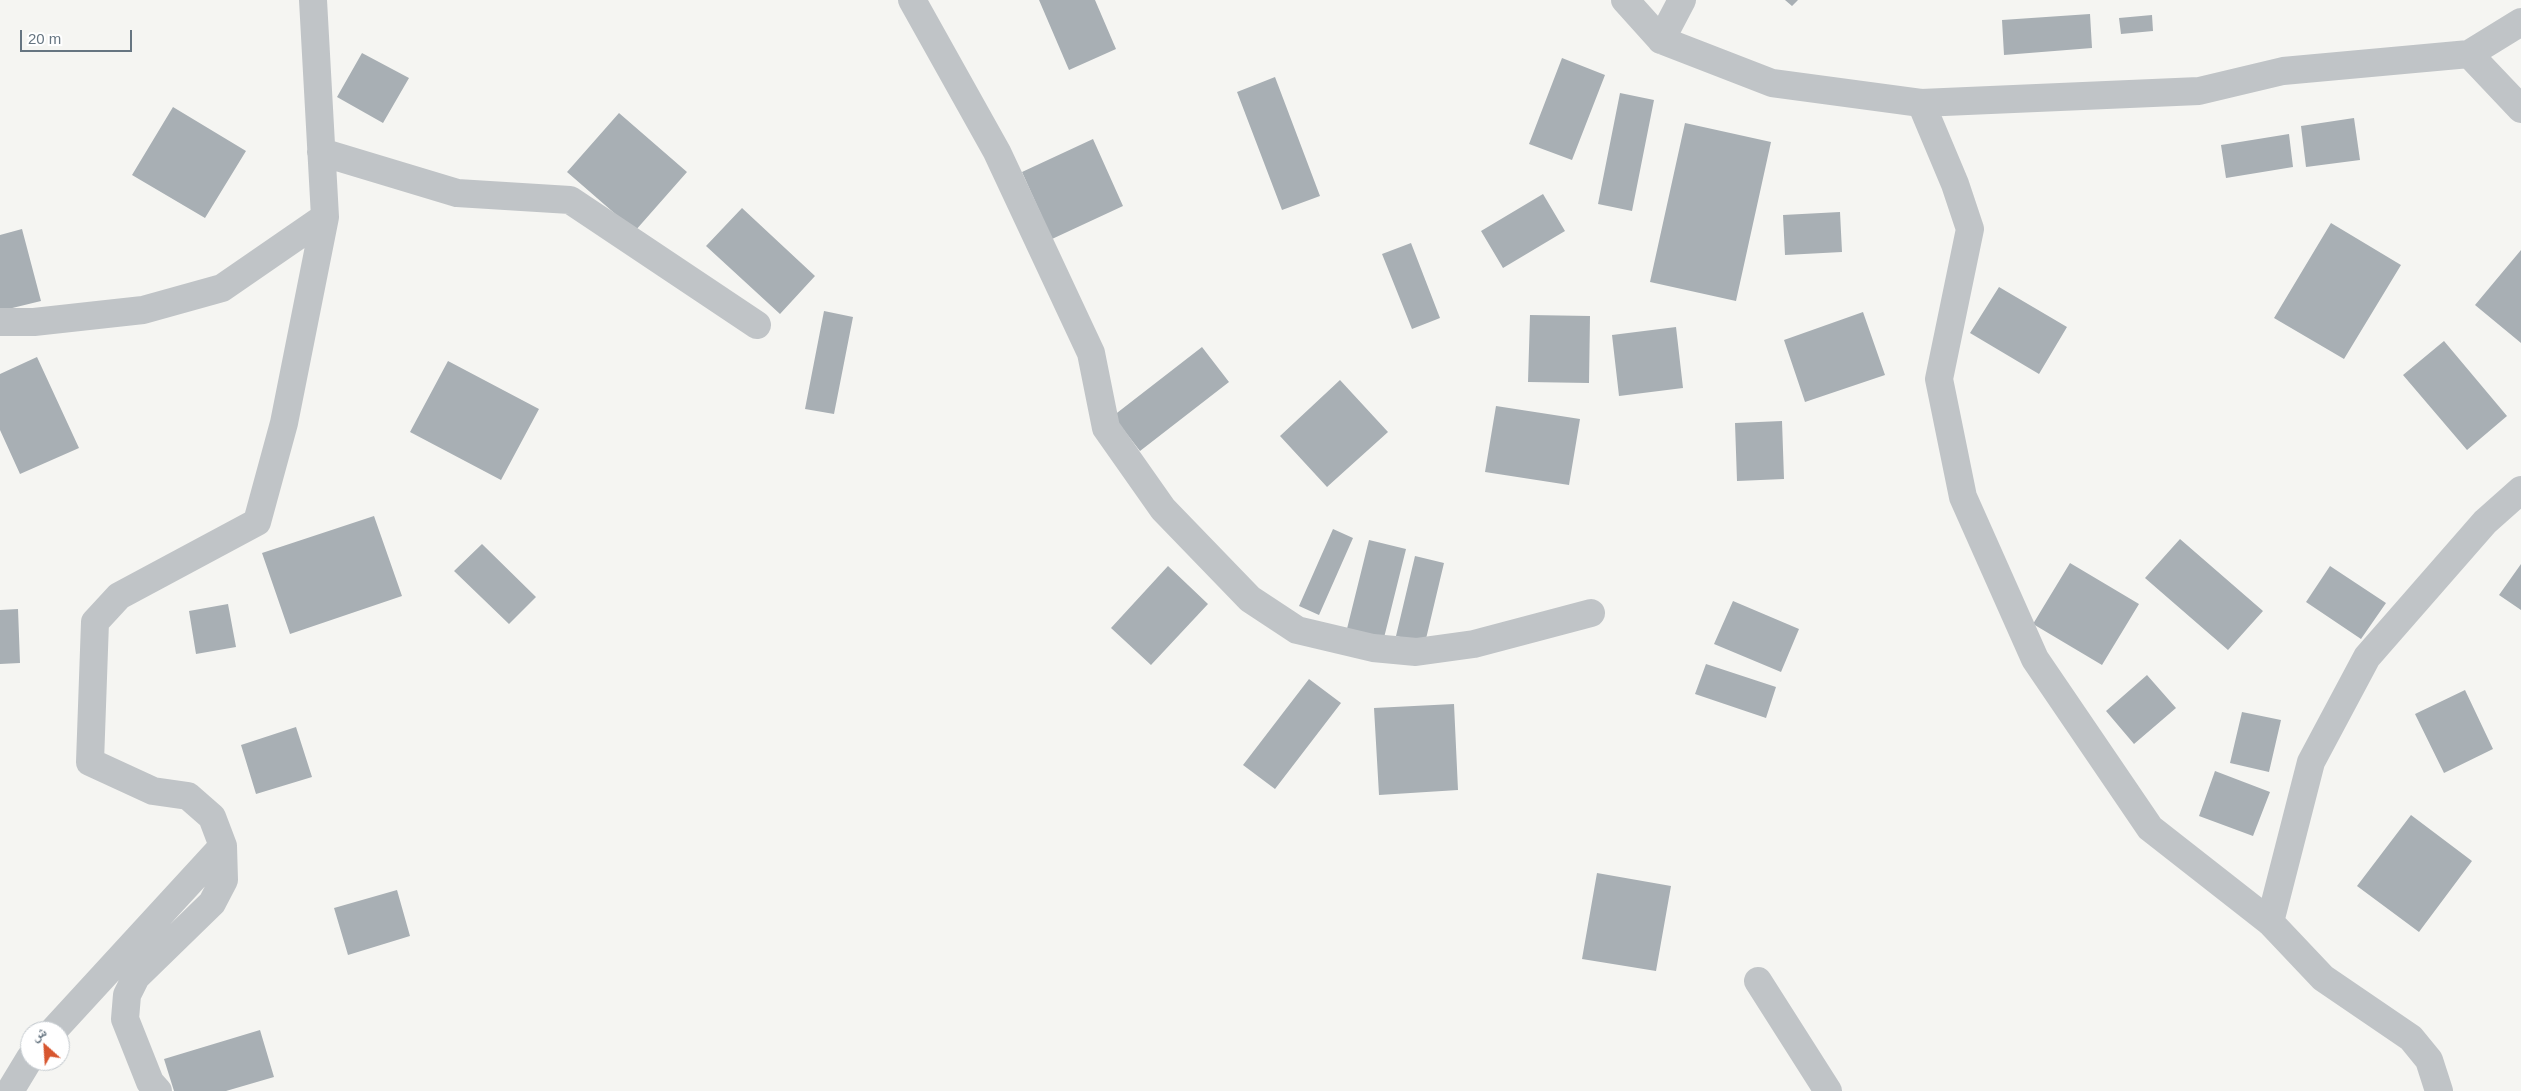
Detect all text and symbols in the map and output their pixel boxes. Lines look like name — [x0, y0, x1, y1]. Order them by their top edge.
scale bar — [22, 20, 135, 52]
text: 20 m — [28, 30, 61, 47]
north arrow — [20, 1021, 70, 1071]
text: ش — [29, 1023, 49, 1044]

